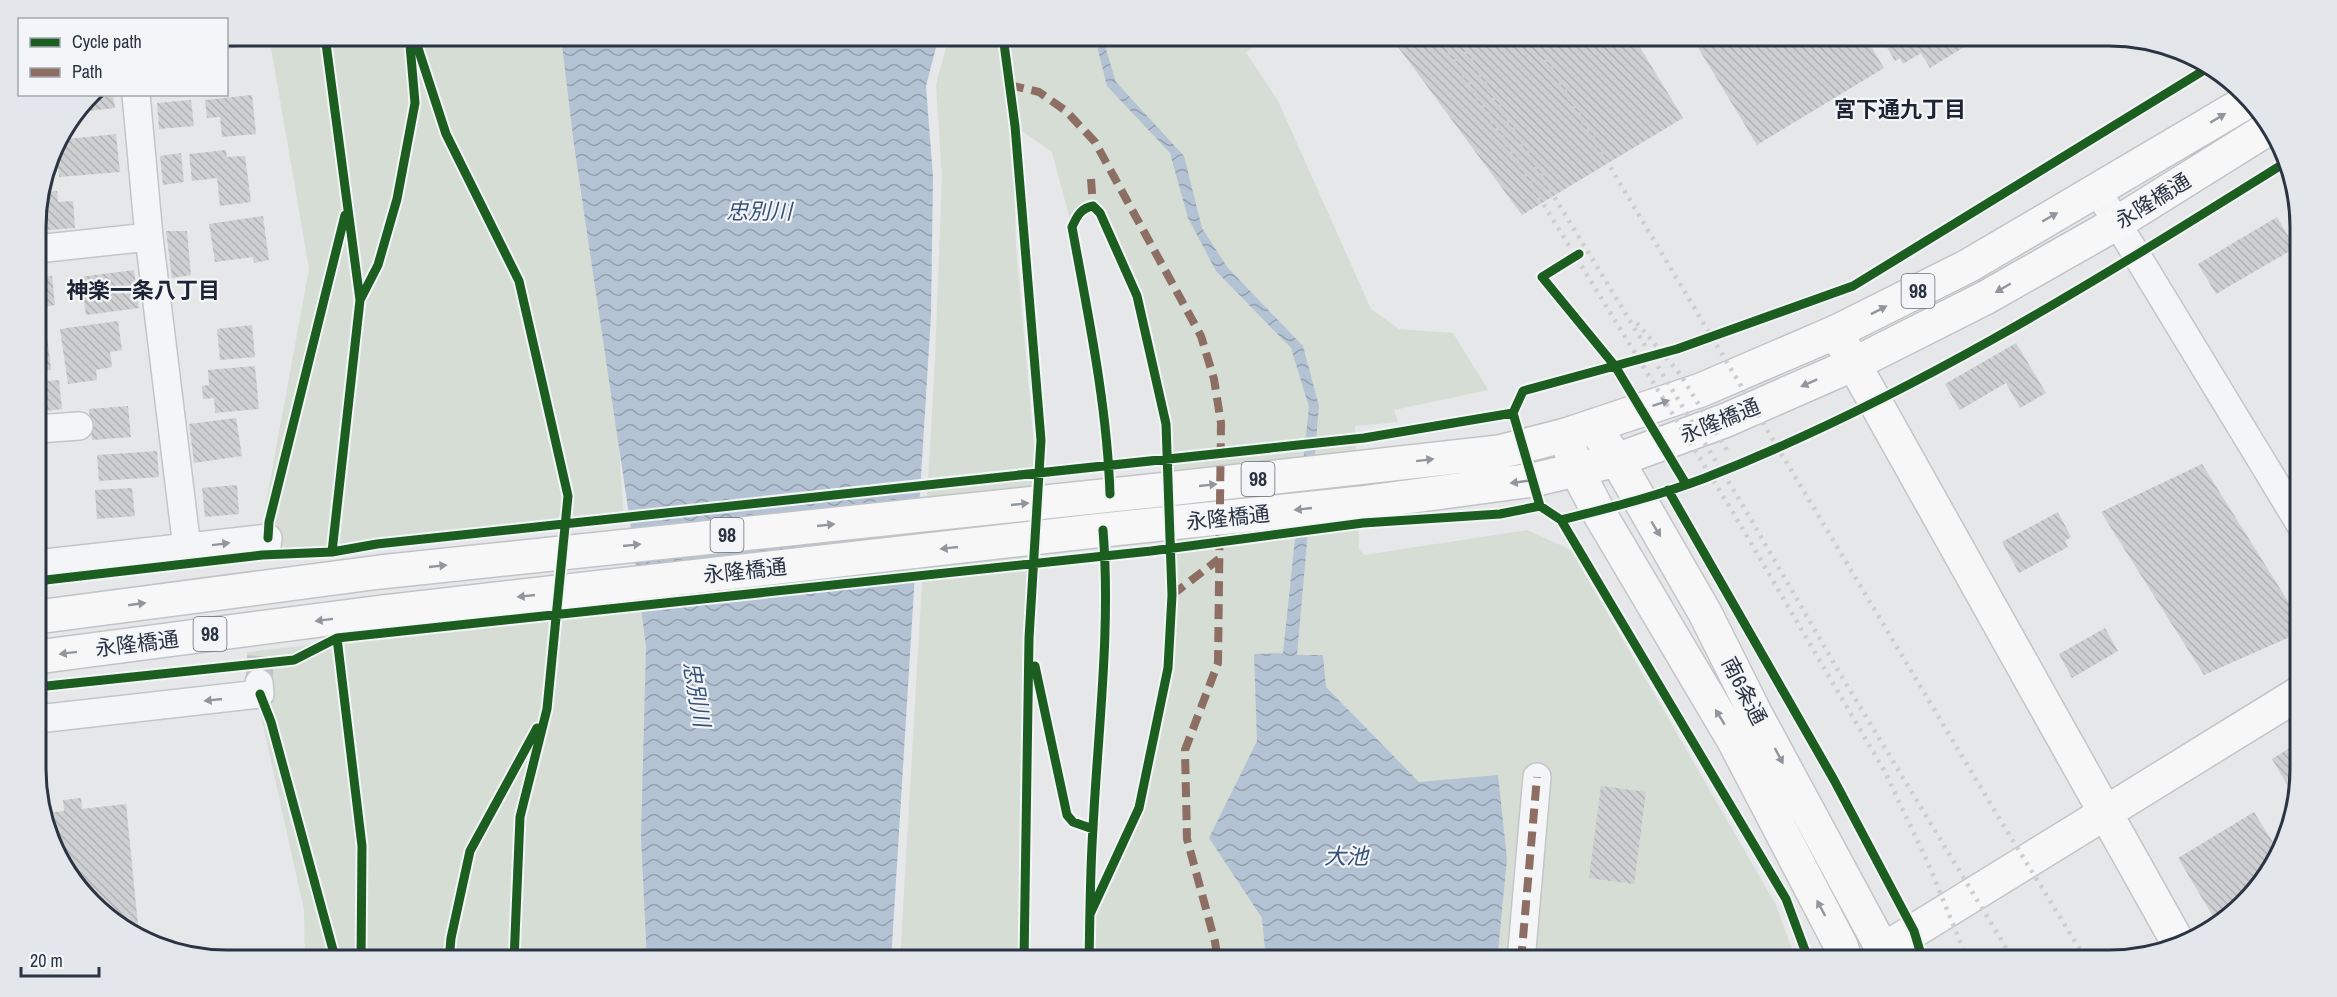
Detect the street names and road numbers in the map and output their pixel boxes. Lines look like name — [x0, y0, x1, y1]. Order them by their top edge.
street label: 永隆橋通 — [2109, 166, 2196, 235]
road number: 98 — [1902, 274, 1934, 308]
street label: 永隆橋通 — [1675, 391, 1764, 450]
road number: 98 — [1242, 462, 1274, 496]
street label: 永隆橋通 — [1185, 499, 1271, 536]
road number: 98 — [710, 518, 744, 552]
street label: 永隆橋通 — [702, 552, 788, 589]
road number: 98 — [194, 617, 226, 651]
street label: 永隆橋通 — [93, 624, 180, 663]
street label: 南6条通 — [1715, 652, 1774, 730]

